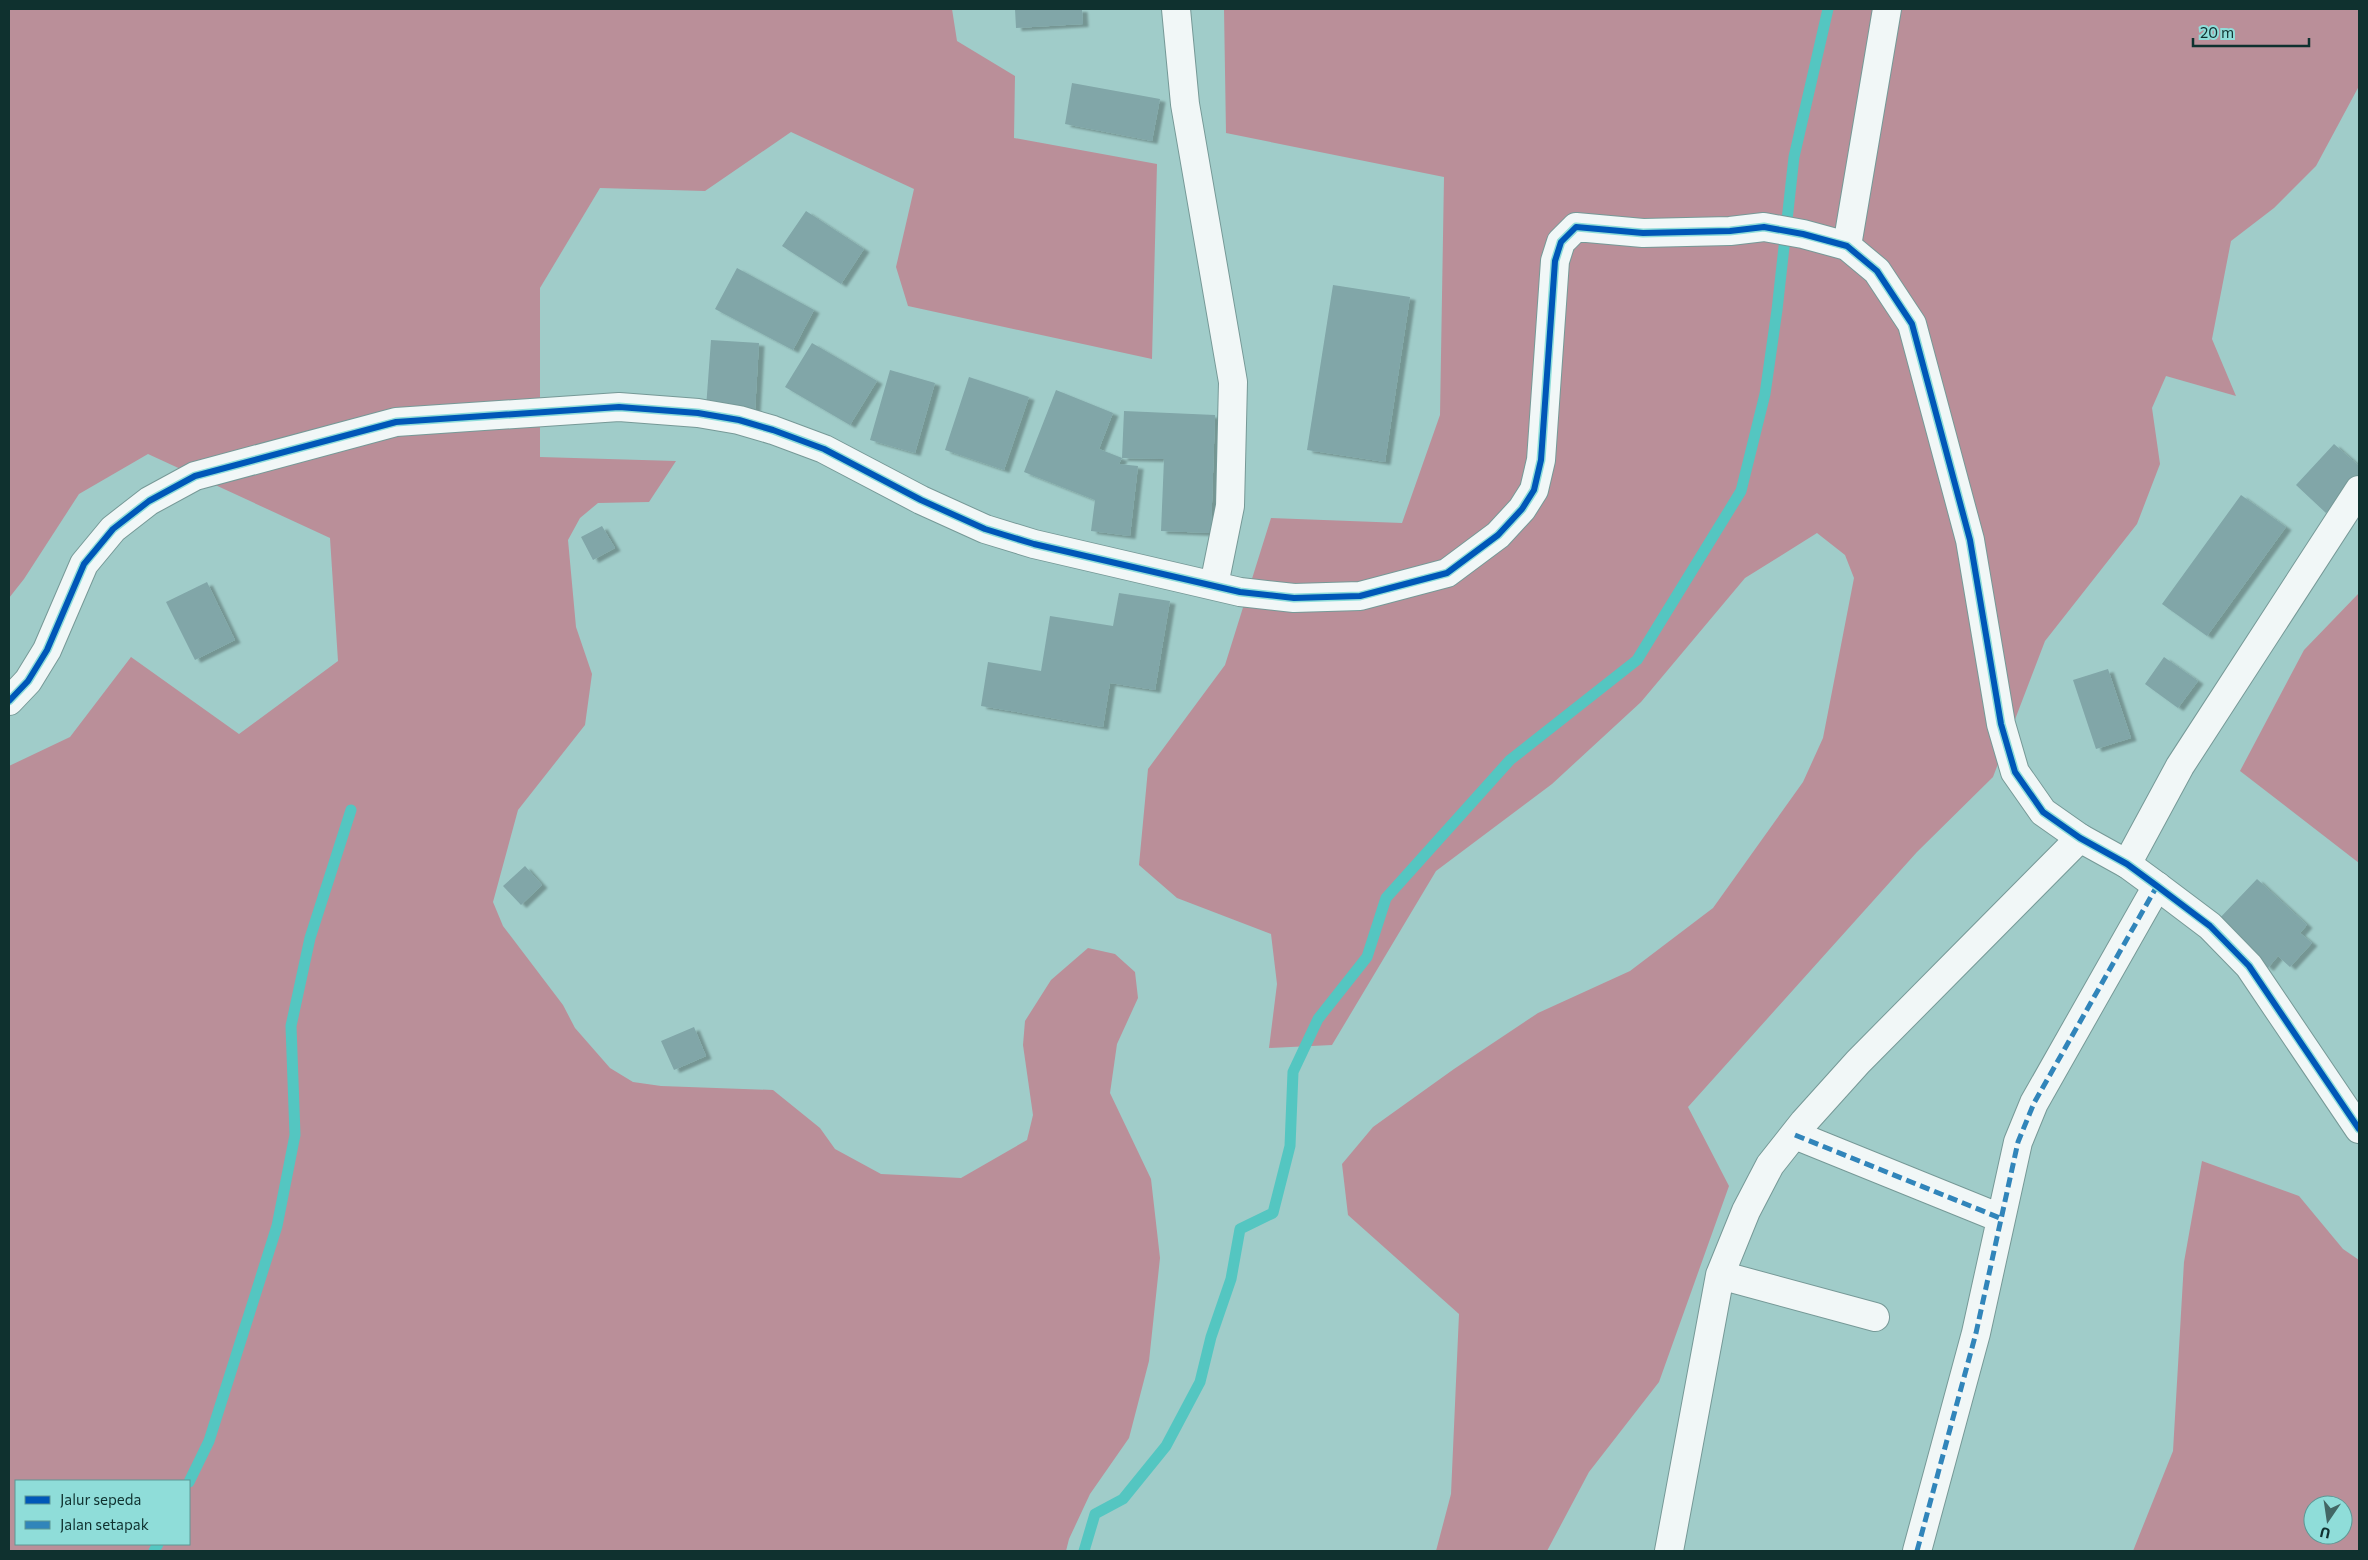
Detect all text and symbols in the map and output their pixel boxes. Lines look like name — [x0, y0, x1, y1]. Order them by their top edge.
scale bar — [2193, 15, 2309, 47]
text: 20 m — [2200, 23, 2234, 41]
legend — [15, 1480, 190, 1545]
text: Jalur sepeda — [60, 1490, 141, 1508]
north arrow — [2303, 1495, 2353, 1545]
text: Jalan setapak — [60, 1515, 149, 1533]
text: U — [2318, 1524, 2332, 1543]

